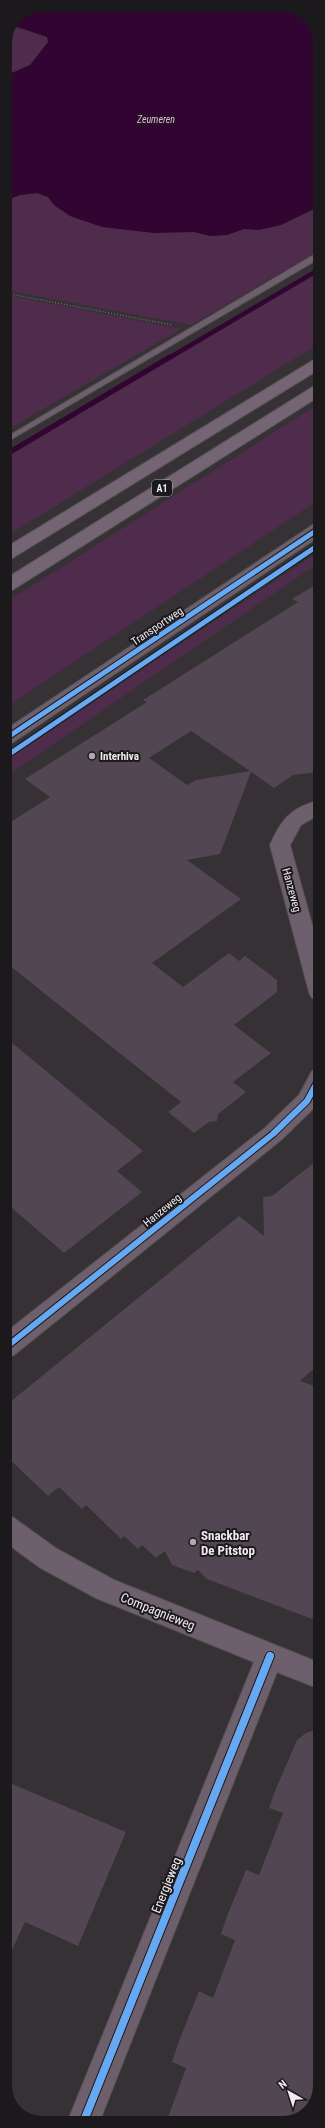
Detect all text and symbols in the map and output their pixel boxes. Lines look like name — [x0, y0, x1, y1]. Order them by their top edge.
water label: Zeumeren — [136, 114, 175, 125]
road number: A1 — [152, 480, 172, 496]
street label: Transportweg — [129, 604, 186, 648]
place label: Interhiva — [100, 750, 139, 763]
marker: Interhiva — [87, 751, 97, 761]
street label: Hanzeweg — [279, 867, 304, 914]
street label: Hanzeweg — [141, 1191, 184, 1230]
place label: Snackbar De Pitstop — [201, 1528, 255, 1558]
marker: Snackbar De Pitstop — [188, 1537, 198, 1547]
street label: Compagnieweg — [118, 1590, 197, 1633]
street label: Energieweg — [148, 1855, 184, 1915]
north arrow — [269, 2072, 309, 2112]
text: N — [276, 2077, 290, 2092]

